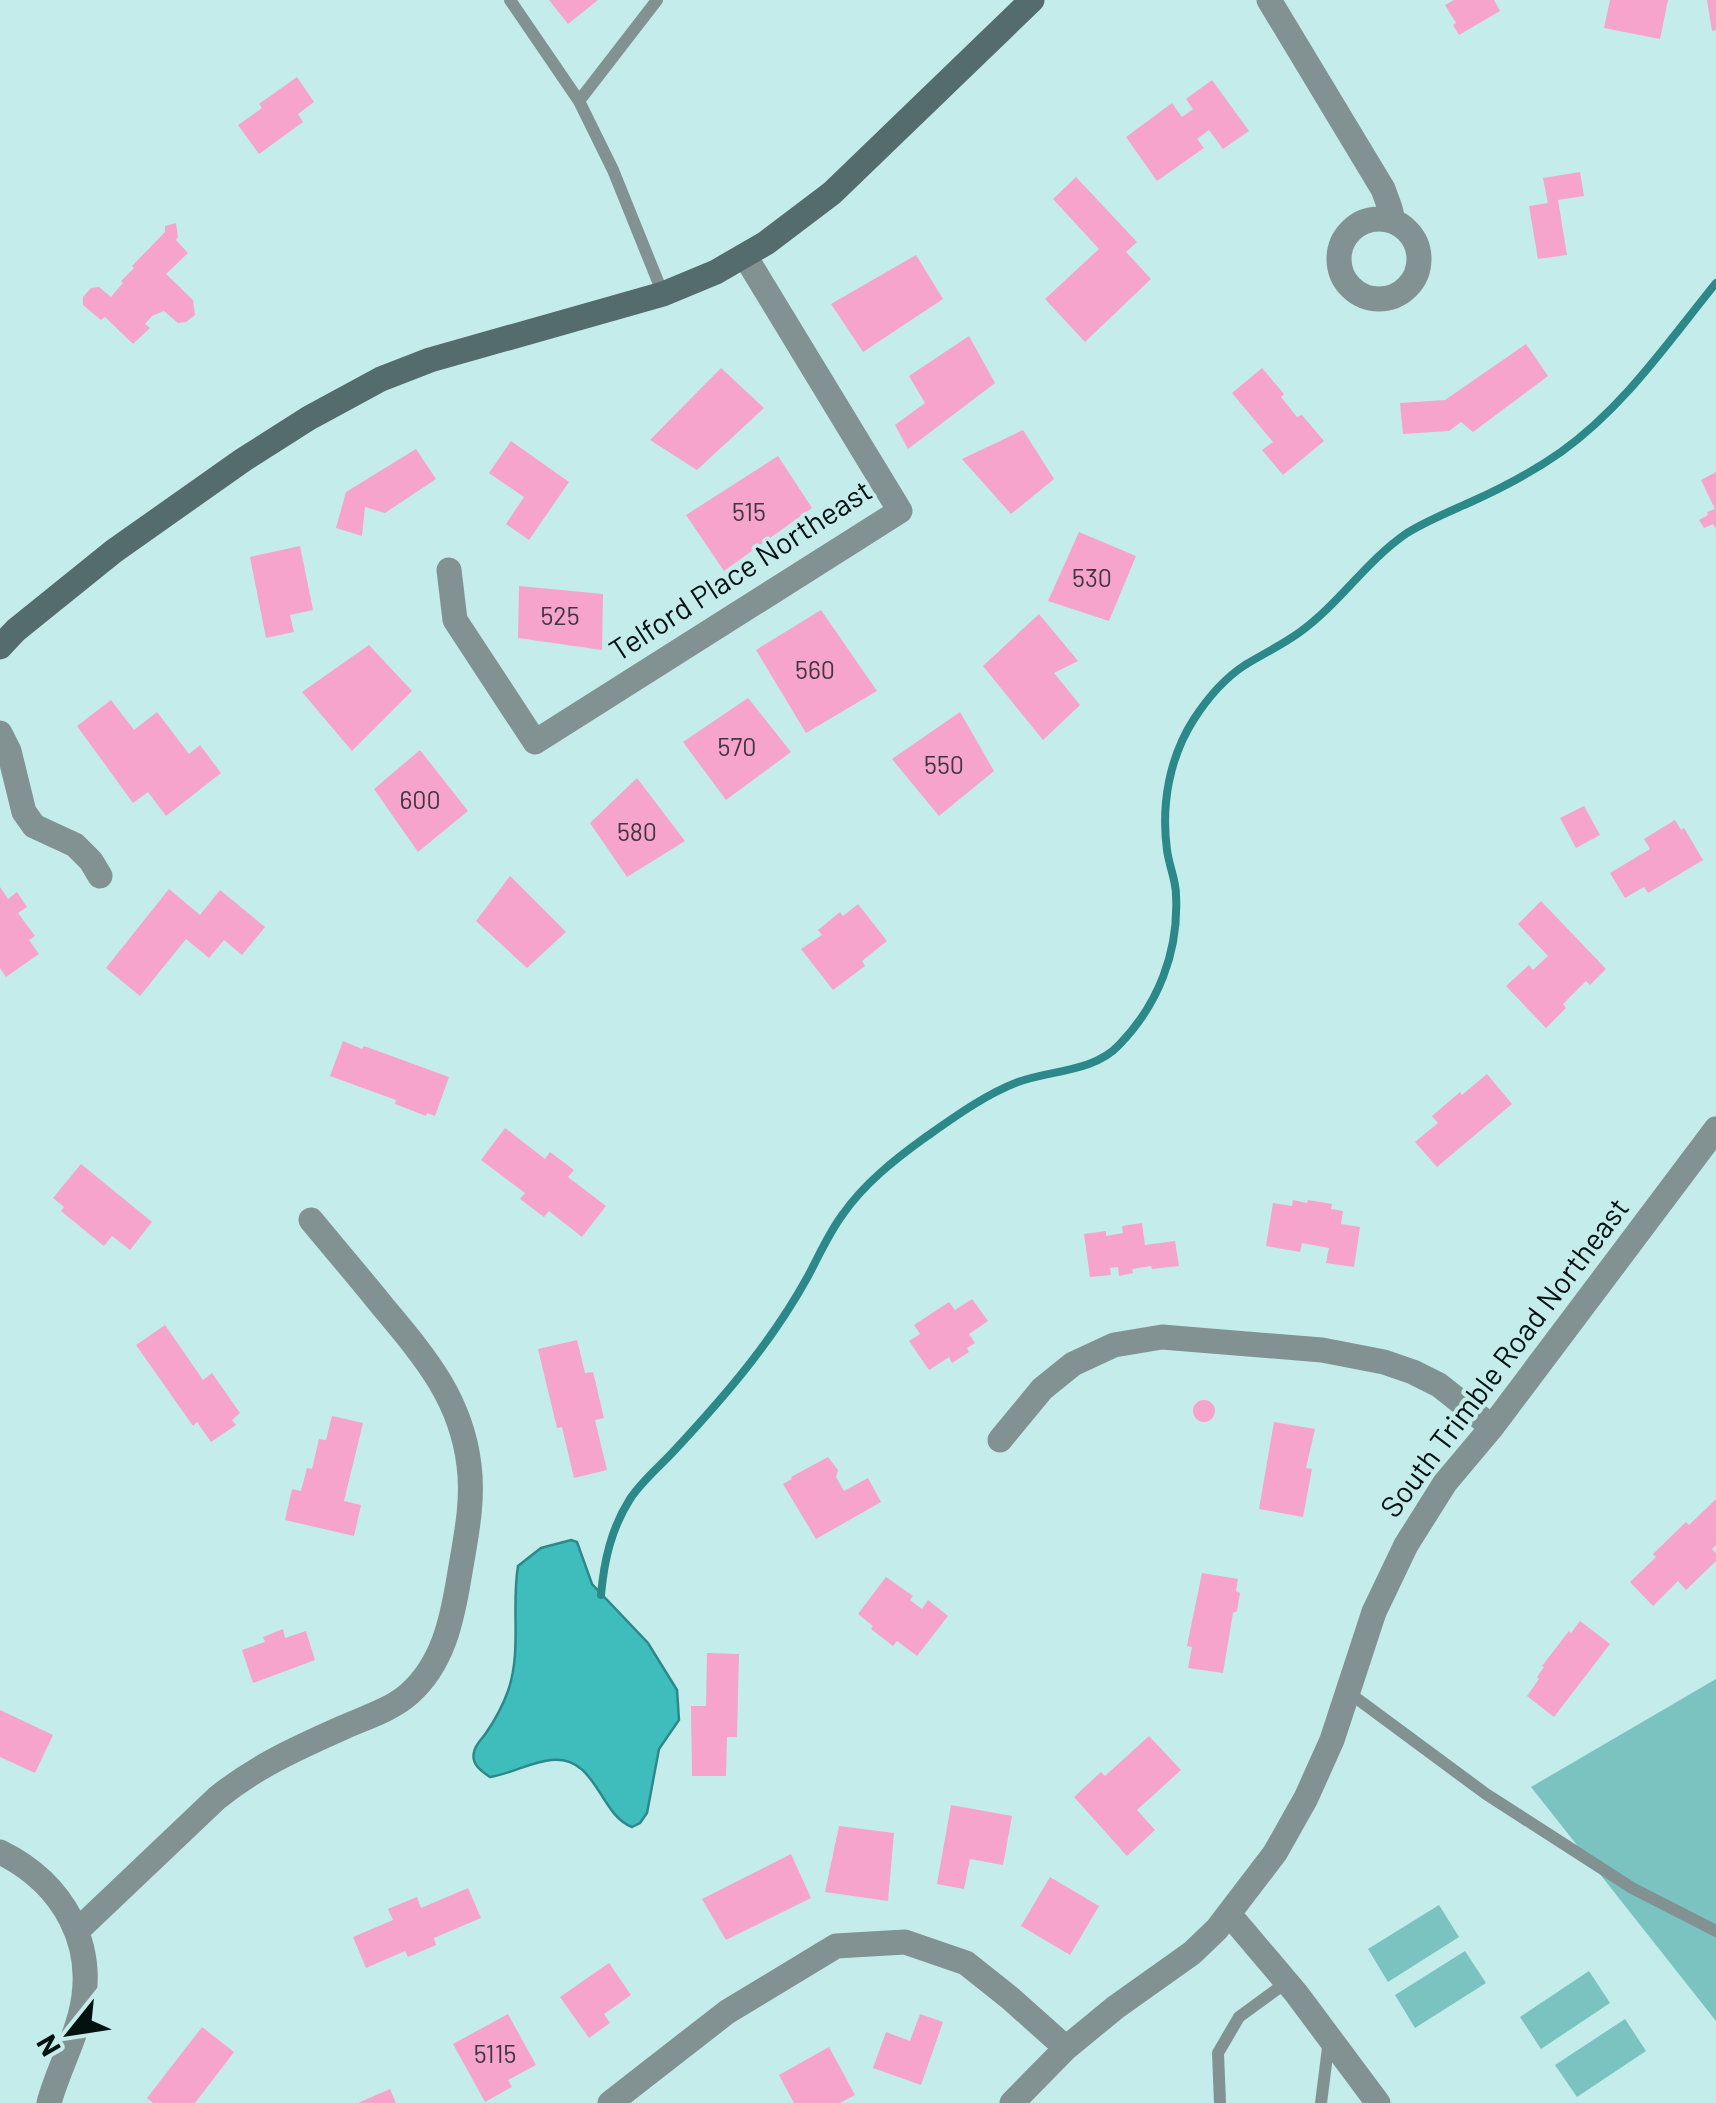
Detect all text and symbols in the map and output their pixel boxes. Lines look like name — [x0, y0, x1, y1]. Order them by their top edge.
street label: Telford Place Northeast — [602, 471, 878, 668]
house number: 515 — [732, 496, 766, 526]
house number: 530 — [1072, 562, 1112, 592]
house number: 525 — [540, 600, 580, 630]
house number: 560 — [795, 654, 835, 684]
house number: 570 — [718, 731, 756, 761]
house number: 550 — [924, 749, 964, 779]
house number: 600 — [399, 784, 441, 814]
house number: 580 — [617, 816, 657, 846]
street label: South Trimble Road Northeast — [1371, 1190, 1635, 1524]
north arrow — [20, 1983, 120, 2083]
text: N — [28, 2029, 67, 2063]
house number: 5115 — [474, 2038, 516, 2068]

